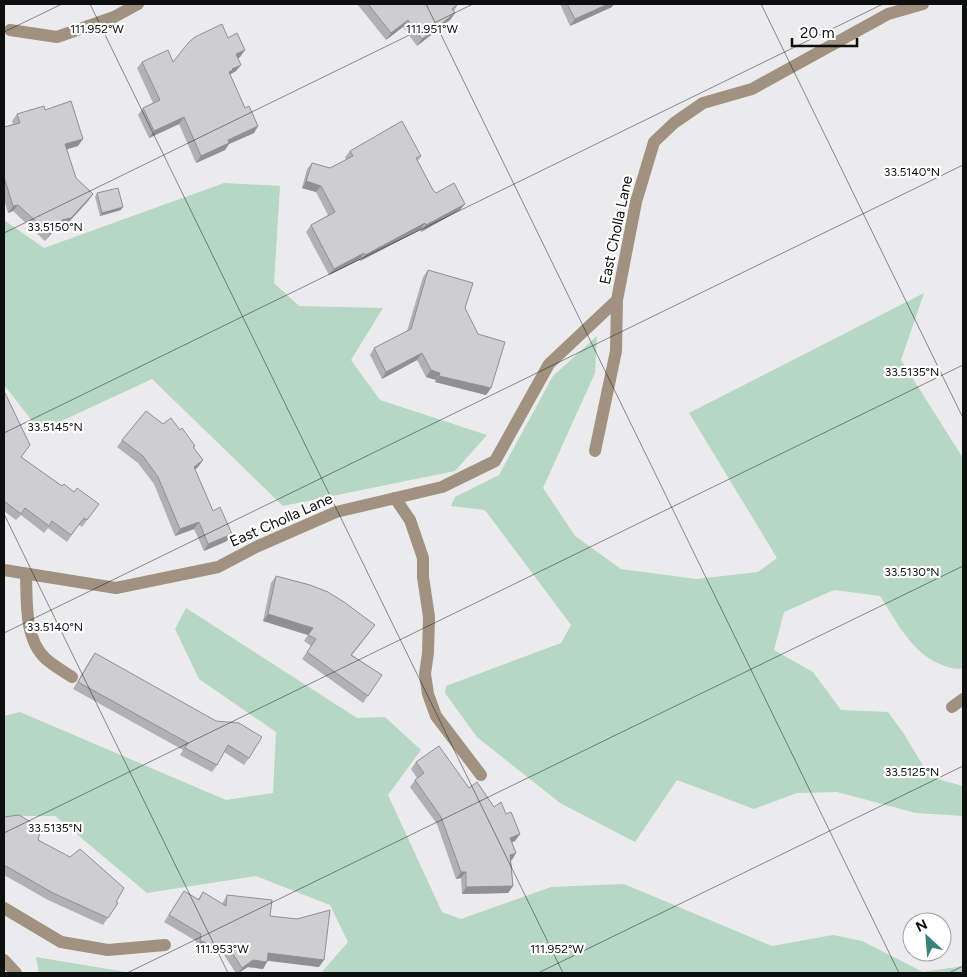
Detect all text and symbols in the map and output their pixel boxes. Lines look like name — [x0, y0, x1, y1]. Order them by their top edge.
scale bar — [792, 15, 857, 47]
text: 111.952°W — [70, 22, 124, 36]
text: 111.951°W — [406, 22, 458, 36]
text: 20 m — [800, 24, 834, 42]
text: 33.5140°N — [884, 165, 940, 179]
street label: East Cholla Lane — [596, 174, 636, 286]
text: 33.5150°N — [27, 220, 83, 234]
text: 33.5135°N — [885, 365, 939, 379]
text: 33.5145°N — [27, 420, 83, 434]
street label: East Cholla Lane — [227, 489, 335, 551]
text: 33.5130°N — [884, 565, 940, 579]
text: 33.5140°N — [27, 620, 83, 634]
text: 33.5125°N — [885, 765, 939, 779]
text: 33.5135°N — [28, 821, 82, 835]
north arrow — [902, 912, 952, 962]
text: N — [913, 916, 930, 936]
text: 111.953°W — [195, 942, 249, 956]
text: 111.952°W — [530, 942, 584, 956]

